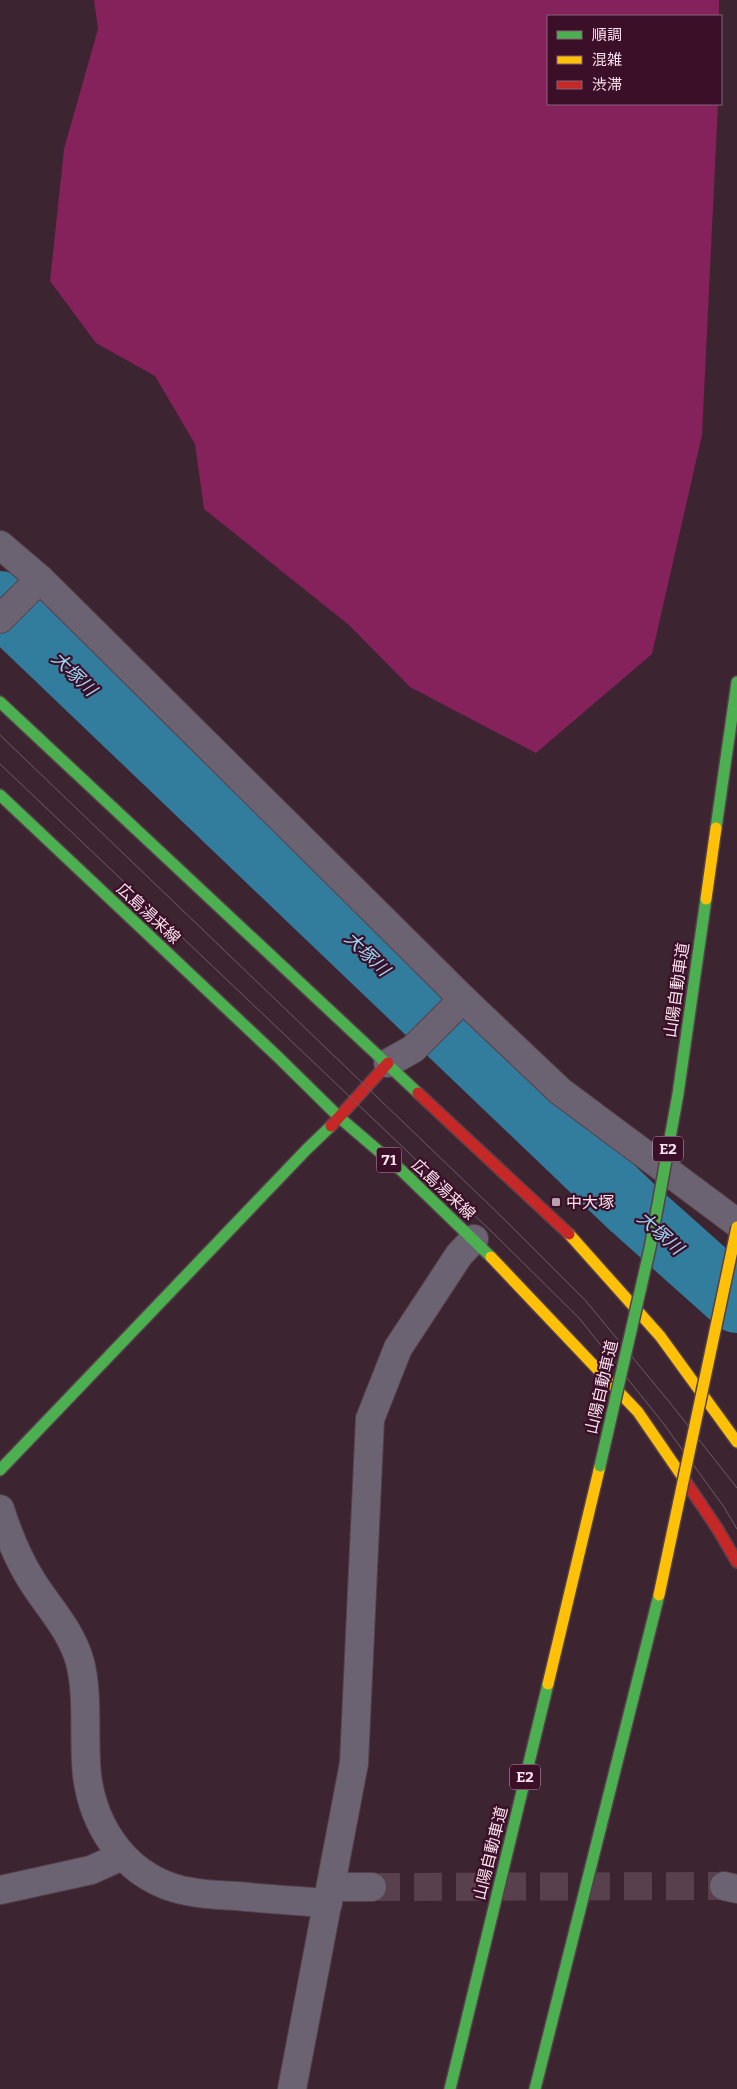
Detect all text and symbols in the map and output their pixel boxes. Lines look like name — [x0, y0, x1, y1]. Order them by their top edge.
legend — [547, 15, 722, 105]
text: 順調 — [592, 26, 622, 44]
text: 混雑 — [592, 51, 622, 69]
text: 渋滞 — [592, 76, 622, 94]
water label: 大塚川 — [47, 647, 103, 702]
street label: 広島湯来線 — [113, 879, 184, 948]
water label: 大塚川 — [340, 927, 396, 982]
street label: 山陽自動車道 — [660, 941, 693, 1039]
road number: E2 — [653, 1136, 683, 1162]
road number: 71 — [376, 1148, 402, 1172]
street label: 広島湯来線 — [408, 1155, 479, 1224]
place label: 中大塚 — [566, 1193, 614, 1212]
marker: 中大塚 — [550, 1196, 562, 1208]
water label: 大塚川 — [633, 1207, 689, 1261]
street label: 山陽自動車道 — [581, 1338, 622, 1436]
road number: E2 — [510, 1764, 540, 1790]
street label: 山陽自動車道 — [470, 1804, 511, 1902]

